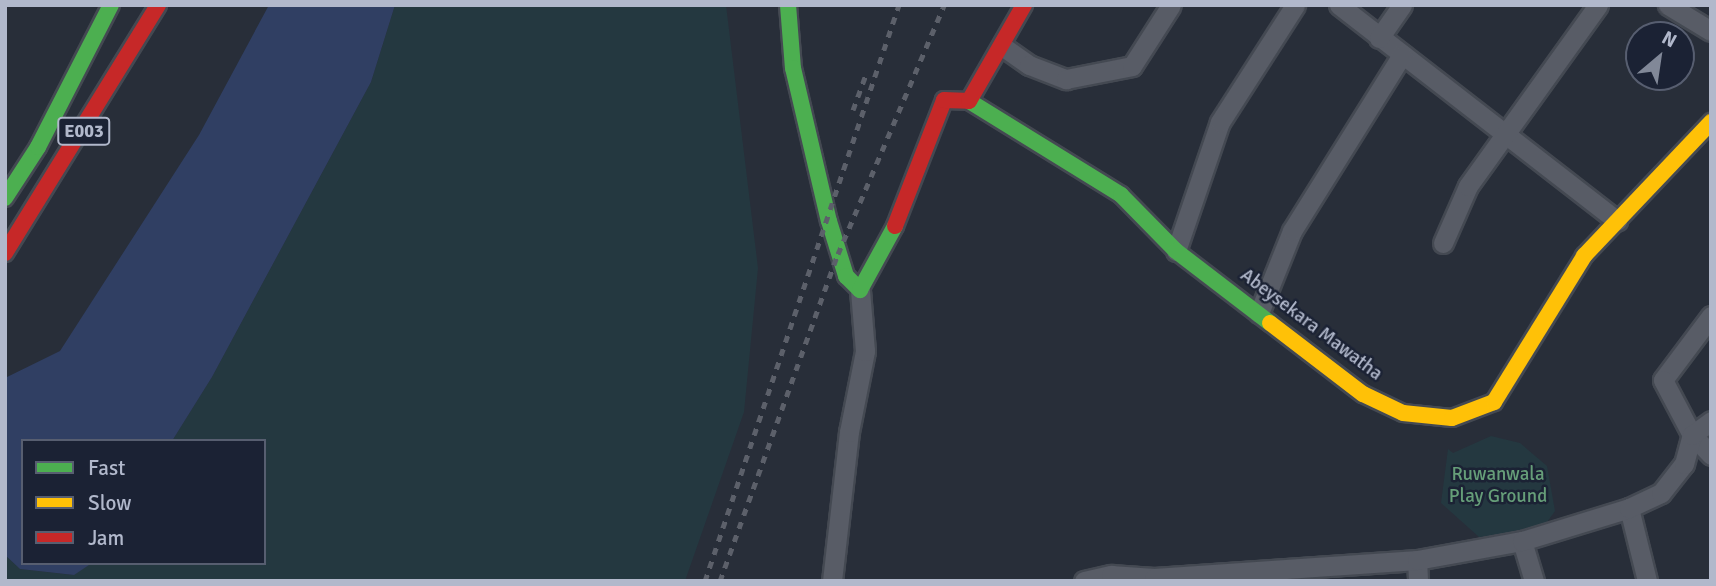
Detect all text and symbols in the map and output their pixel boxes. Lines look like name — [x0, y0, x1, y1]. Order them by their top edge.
north arrow — [1625, 21, 1695, 91]
text: N — [1658, 26, 1681, 53]
road number: E003 — [56, 116, 112, 146]
street label: Abeysekara Mawatha — [1236, 264, 1386, 386]
legend — [21, 439, 266, 565]
text: Fast — [88, 455, 125, 481]
park label: Ruwanwala Play Ground — [1449, 464, 1547, 508]
text: Slow — [88, 490, 132, 516]
text: Jam — [88, 525, 124, 551]

